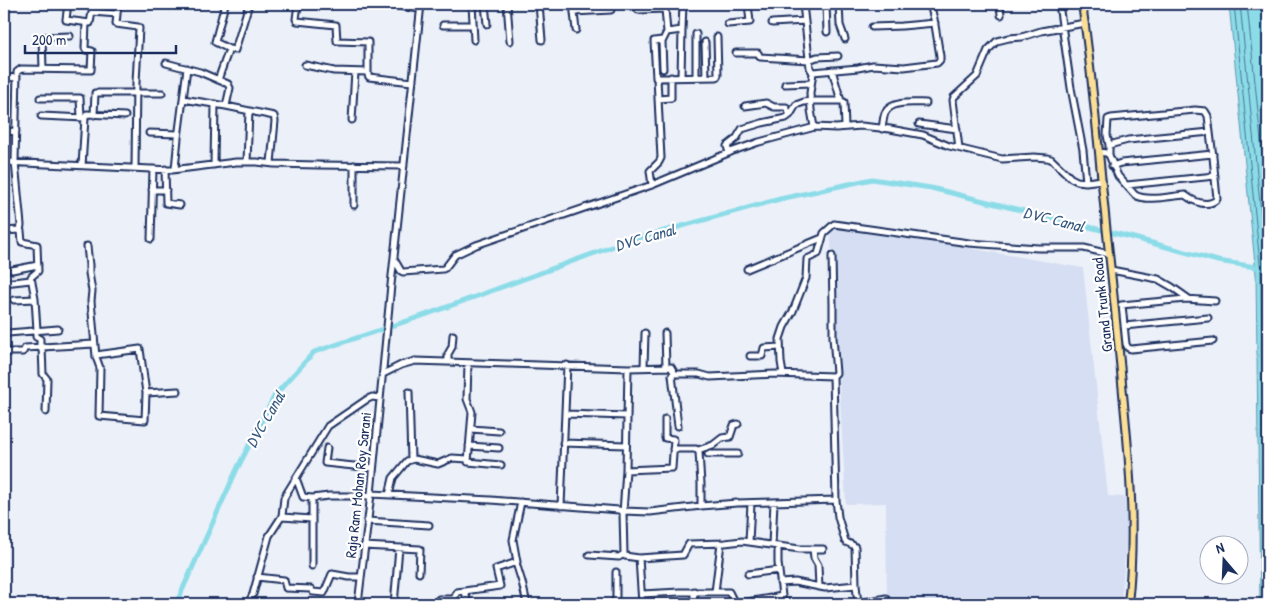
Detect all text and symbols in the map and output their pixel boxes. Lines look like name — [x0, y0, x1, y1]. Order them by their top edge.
scale bar — [25, 22, 176, 54]
text: 200 m — [32, 29, 66, 50]
water label: DVC Canal — [1021, 201, 1087, 237]
water label: DVC Canal — [612, 218, 678, 256]
street label: Grand Trunk Road — [1087, 257, 1117, 353]
water label: DVC Canal — [240, 386, 290, 451]
street label: Raja Ram Mohan Roy Sarani — [340, 411, 376, 559]
north arrow — [1200, 536, 1250, 586]
text: N — [1213, 537, 1227, 557]

